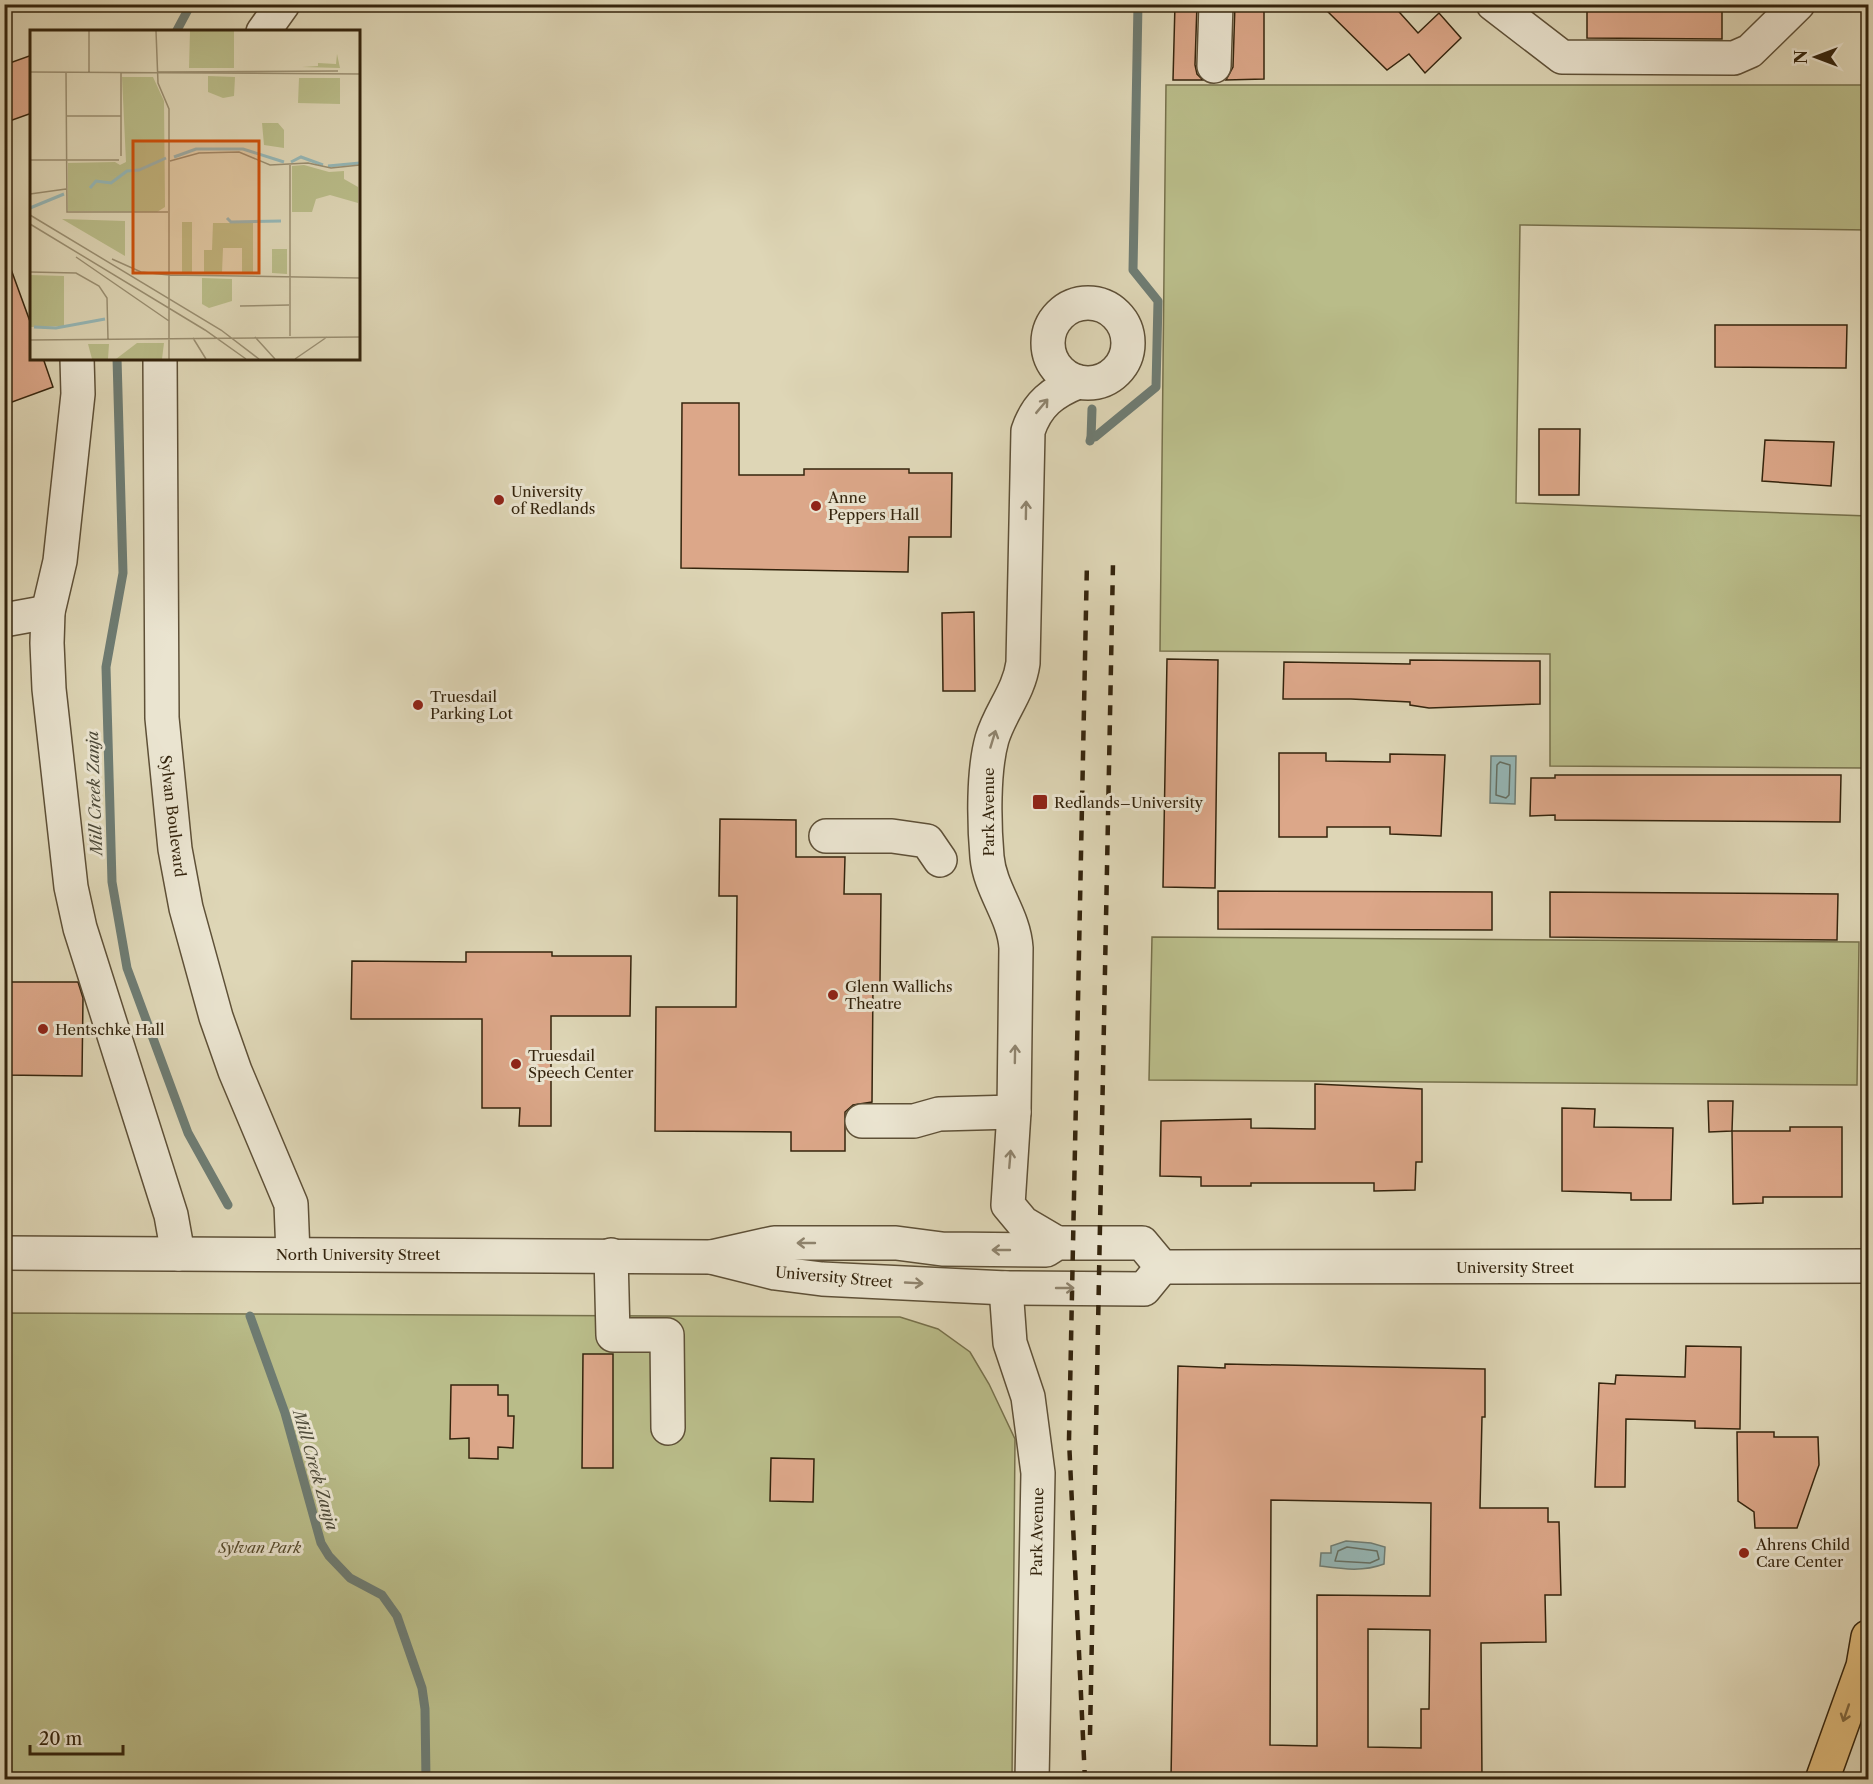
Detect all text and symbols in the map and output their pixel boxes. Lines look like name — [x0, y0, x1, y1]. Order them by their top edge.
north arrow — [1786, 27, 1846, 87]
inset map — [30, 30, 360, 360]
text: N — [1791, 50, 1811, 64]
one-way arrow — [1035, 398, 1048, 414]
place label: University of Redlands — [511, 482, 595, 518]
place label: Anne Peppers Hall — [827, 488, 920, 524]
marker: University of Redlands — [492, 493, 506, 507]
marker: Anne Peppers Hall — [809, 499, 823, 513]
one-way arrow — [1020, 500, 1032, 520]
place label: Truesdail Parking Lot — [430, 687, 513, 723]
marker: Truesdail Parking Lot — [411, 698, 425, 712]
water label: Mill Creek Zanja — [82, 730, 106, 857]
one-way arrow — [988, 730, 999, 749]
street label: Sylvan Boulevard — [156, 754, 190, 878]
street label: Park Avenue — [979, 768, 998, 857]
marker: Redlands–University — [1031, 793, 1049, 811]
place label: Redlands–University — [1054, 793, 1204, 812]
place label: Glenn Wallichs Theatre — [845, 977, 952, 1013]
marker: Glenn Wallichs Theatre — [826, 988, 840, 1002]
place label: Hentschke Hall — [55, 1020, 165, 1039]
marker: Hentschke Hall — [36, 1022, 50, 1036]
one-way arrow — [1009, 1044, 1021, 1064]
place label: Truesdail Speech Center — [528, 1046, 634, 1082]
marker: Truesdail Speech Center — [509, 1057, 523, 1071]
one-way arrow — [1005, 1149, 1016, 1169]
one-way arrow — [797, 1237, 817, 1249]
one-way arrow — [992, 1244, 1012, 1256]
street label: North University Street — [276, 1245, 441, 1264]
street label: University Street — [1456, 1258, 1575, 1277]
street label: University Street — [774, 1262, 894, 1292]
one-way arrow — [904, 1278, 924, 1289]
one-way arrow — [1054, 1282, 1074, 1294]
water label: Mill Creek Zanja — [289, 1406, 343, 1533]
street label: Park Avenue — [1027, 1487, 1047, 1577]
place label: Ahrens Child Care Center — [1755, 1535, 1850, 1571]
park label: Sylvan Park — [218, 1538, 302, 1557]
marker: Ahrens Child Care Center — [1737, 1546, 1751, 1560]
one-way arrow — [1840, 1703, 1851, 1722]
scale bar — [30, 1718, 123, 1756]
text: 20 m — [39, 1728, 83, 1750]

